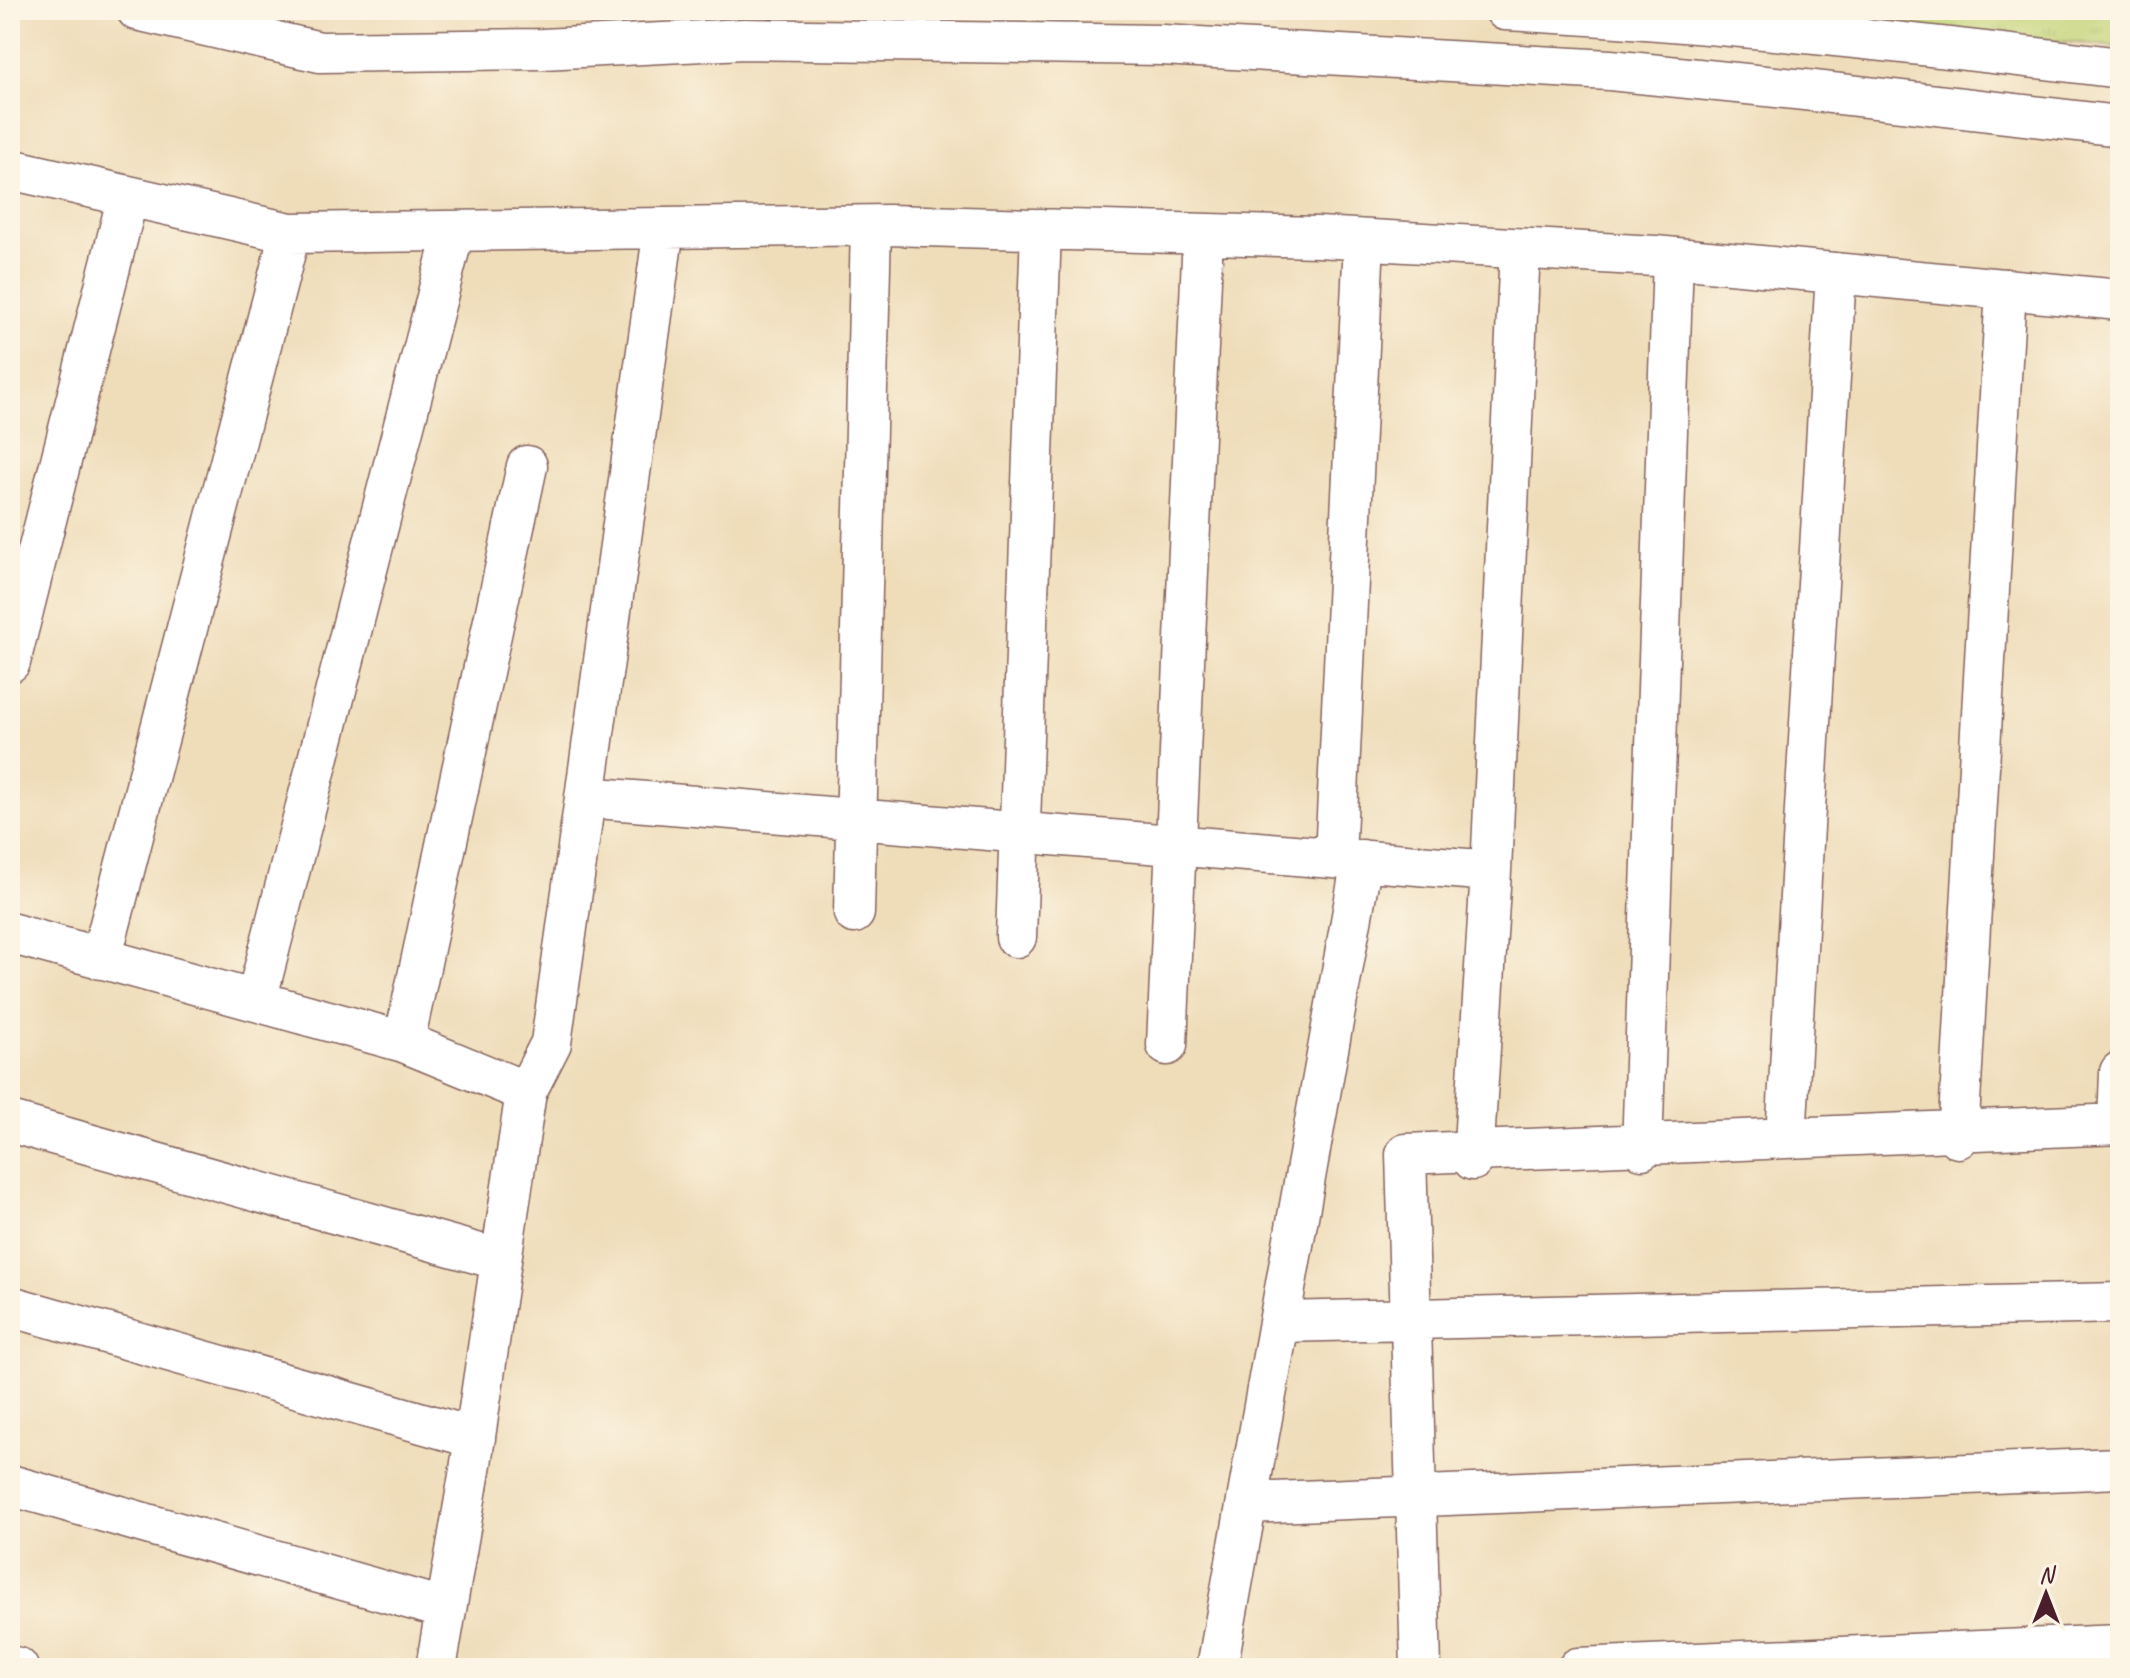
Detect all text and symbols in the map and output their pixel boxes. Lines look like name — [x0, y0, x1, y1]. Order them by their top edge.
north arrow — [2006, 1554, 2086, 1634]
text: N — [2039, 1561, 2056, 1589]

